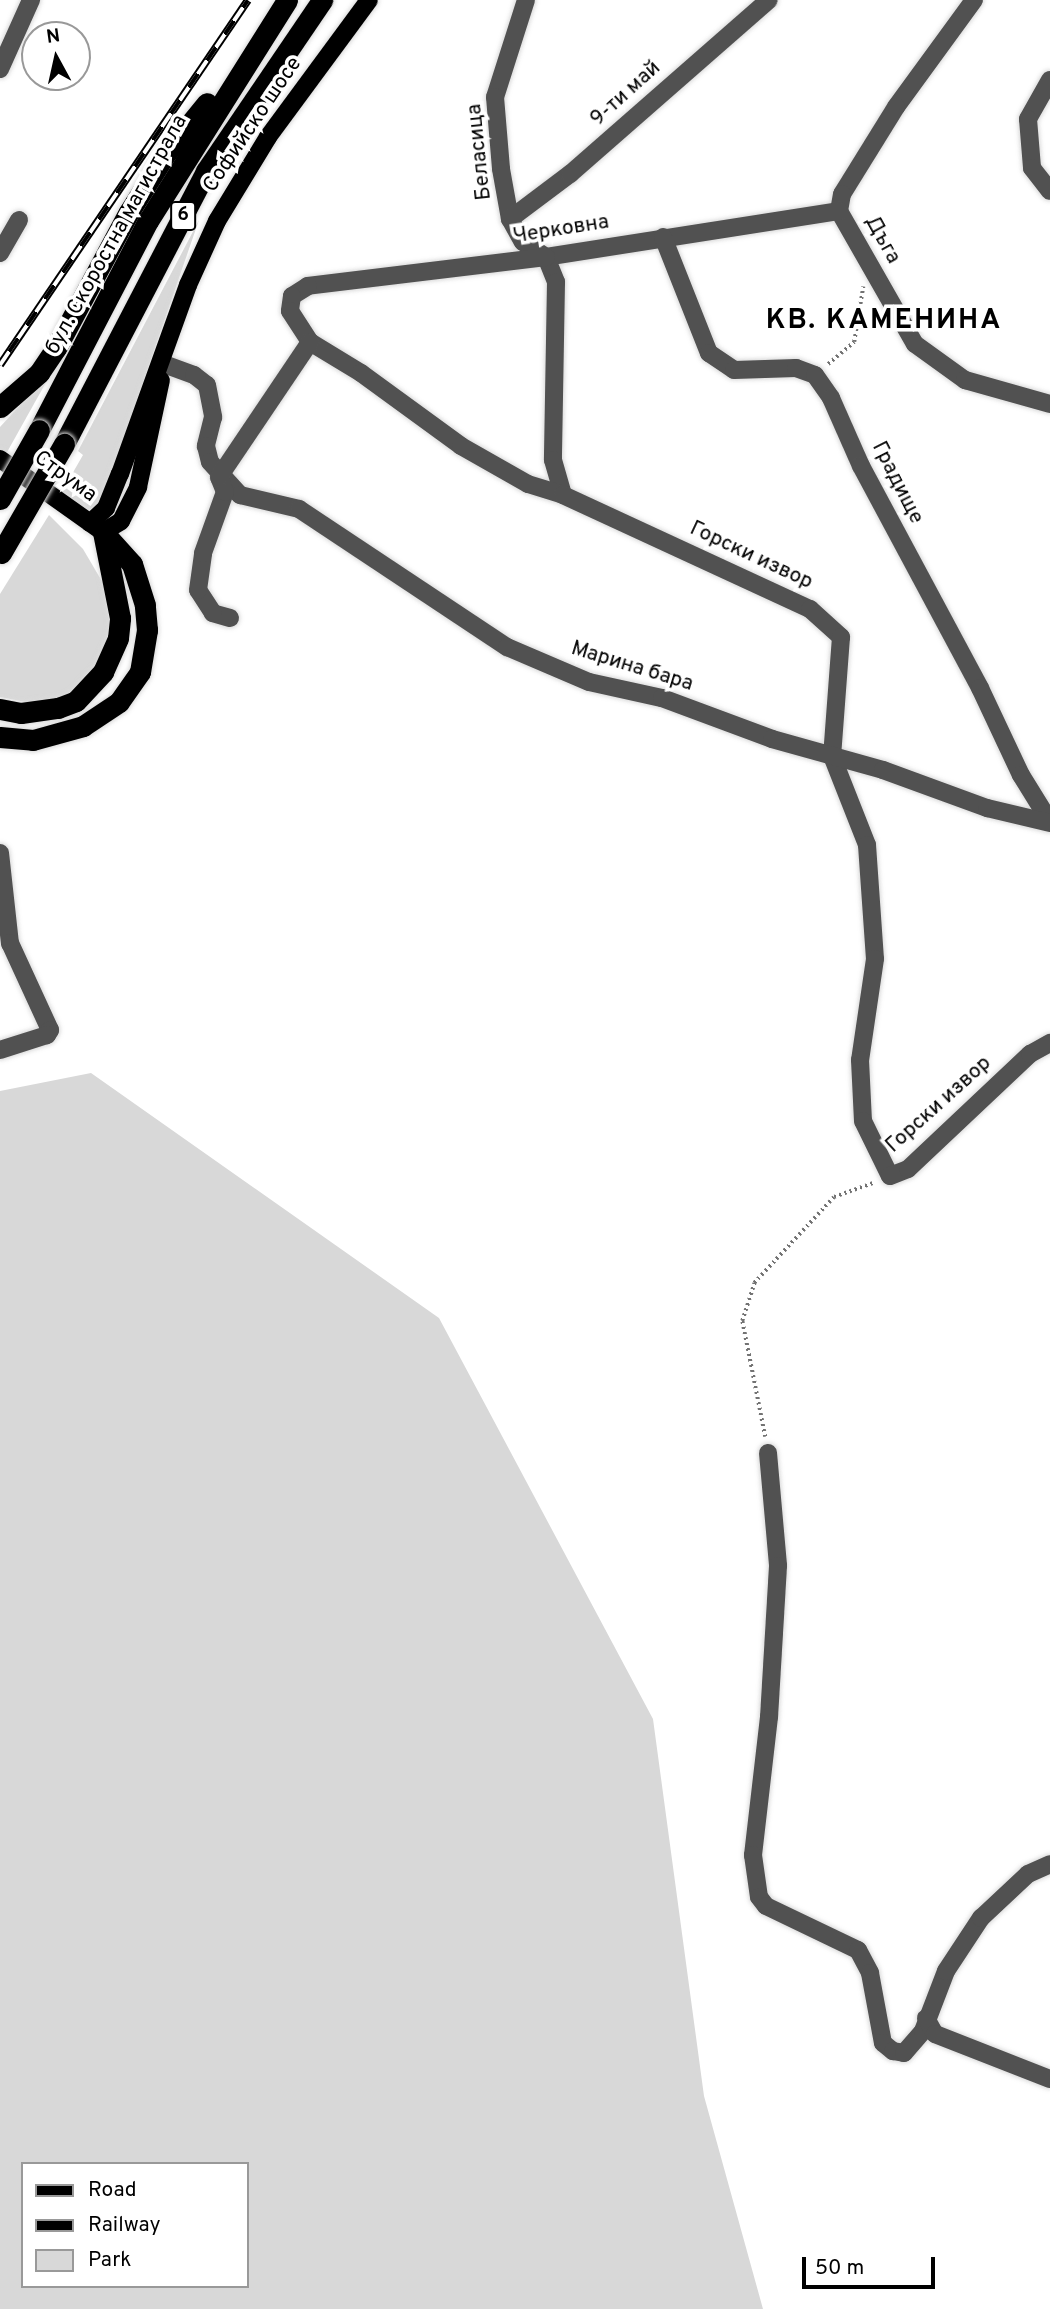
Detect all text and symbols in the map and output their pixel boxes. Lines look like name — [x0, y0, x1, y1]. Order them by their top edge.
north arrow — [21, 21, 91, 91]
text: N — [45, 24, 62, 50]
street label: Софийско шосе — [198, 53, 308, 197]
street label: 9-ти май — [586, 56, 666, 132]
street label: Беласица — [462, 103, 498, 201]
street label: бул. Скоростна магистрала — [41, 111, 193, 359]
road number: 6 — [169, 200, 197, 232]
street label: Черковна — [511, 210, 611, 250]
street label: Дъга — [859, 212, 905, 268]
district label: КВ. КАМЕНИНА — [767, 304, 1001, 338]
street label: Градище — [866, 438, 928, 528]
street label: Струма — [29, 446, 101, 508]
street label: Горски извор — [685, 516, 817, 596]
street label: Марина бара — [568, 636, 696, 698]
street label: Горски извор — [881, 1051, 997, 1159]
legend — [21, 2162, 248, 2288]
text: Road — [88, 2177, 137, 2204]
text: Railway — [88, 2212, 161, 2239]
scale bar — [805, 2242, 938, 2286]
text: Park — [88, 2247, 131, 2274]
text: 50 m — [815, 2255, 864, 2282]

